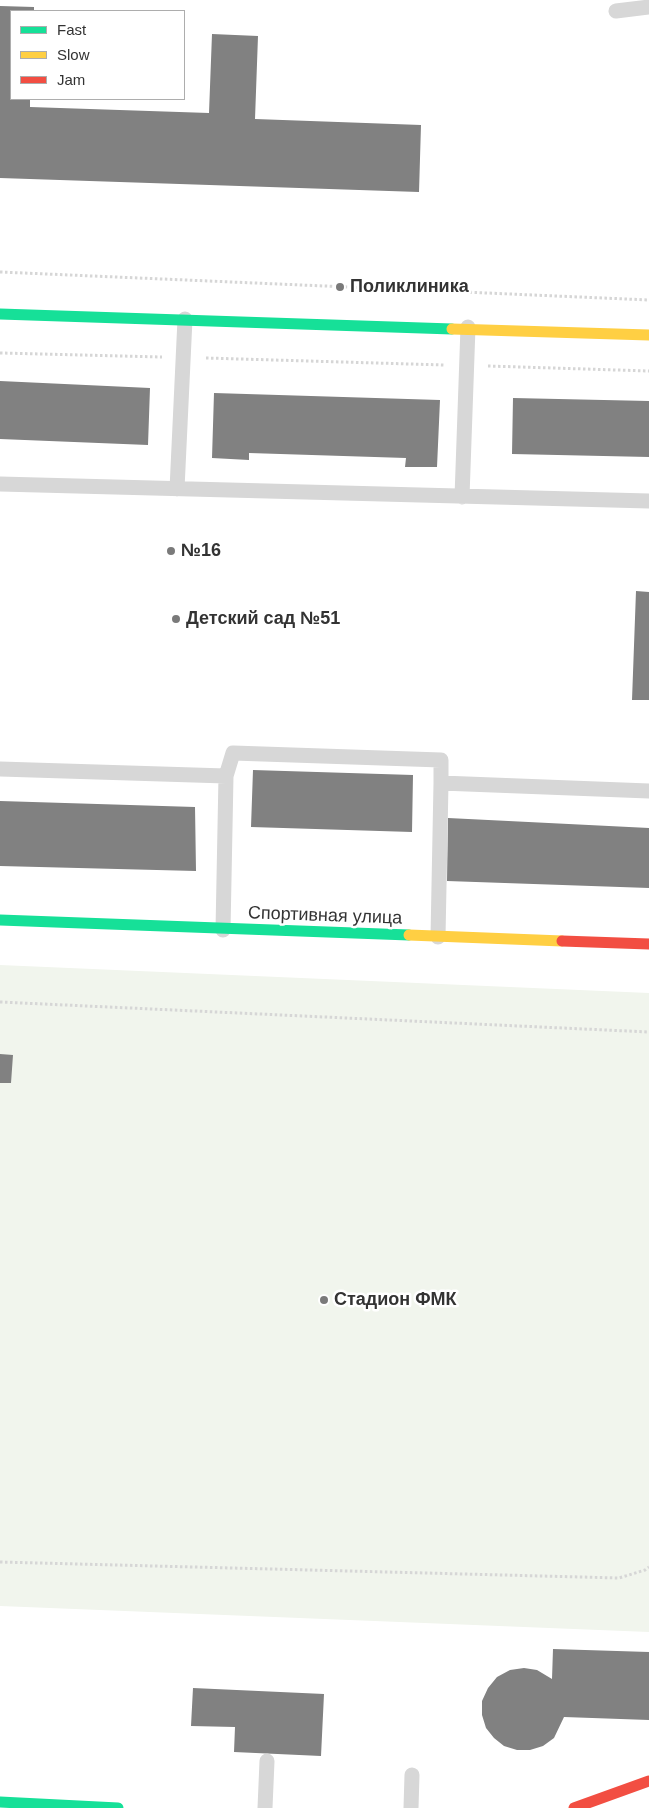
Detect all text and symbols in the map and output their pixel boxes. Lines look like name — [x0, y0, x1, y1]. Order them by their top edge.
legend — [10, 10, 185, 100]
text: Fast — [57, 21, 86, 38]
text: Slow — [57, 46, 90, 63]
text: Jam — [57, 71, 85, 88]
place label: Поликлиника — [350, 276, 469, 298]
marker: Поликлиника — [334, 281, 346, 293]
place label: №16 — [181, 540, 221, 562]
marker: №16 — [165, 545, 177, 557]
place label: Детский сад №51 — [186, 608, 340, 630]
marker: Детский сад №51 — [170, 613, 182, 625]
street label: Спортивная улица — [247, 903, 403, 929]
place label: Стадион ФМК — [334, 1289, 457, 1311]
marker: Стадион ФМК — [318, 1294, 330, 1306]

